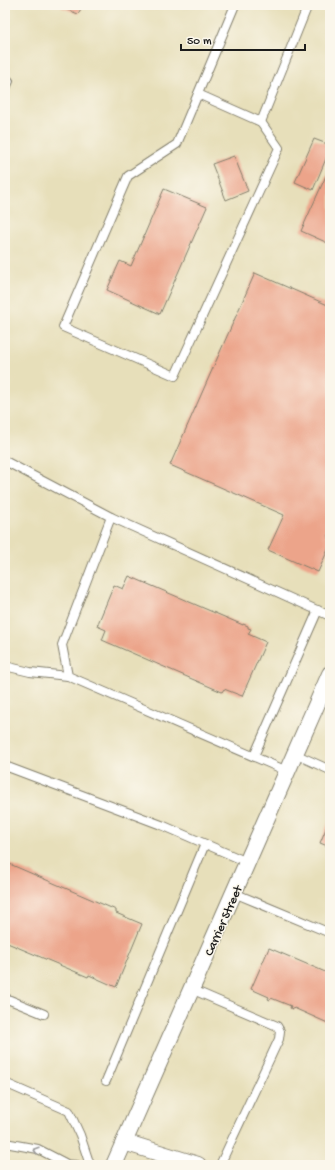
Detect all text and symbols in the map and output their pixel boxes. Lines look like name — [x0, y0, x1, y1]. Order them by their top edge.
scale bar — [181, 26, 305, 52]
text: 50 m — [187, 35, 212, 49]
street label: Carrier Street — [202, 882, 247, 958]
one-way arrow — [33, 1146, 40, 1155]

